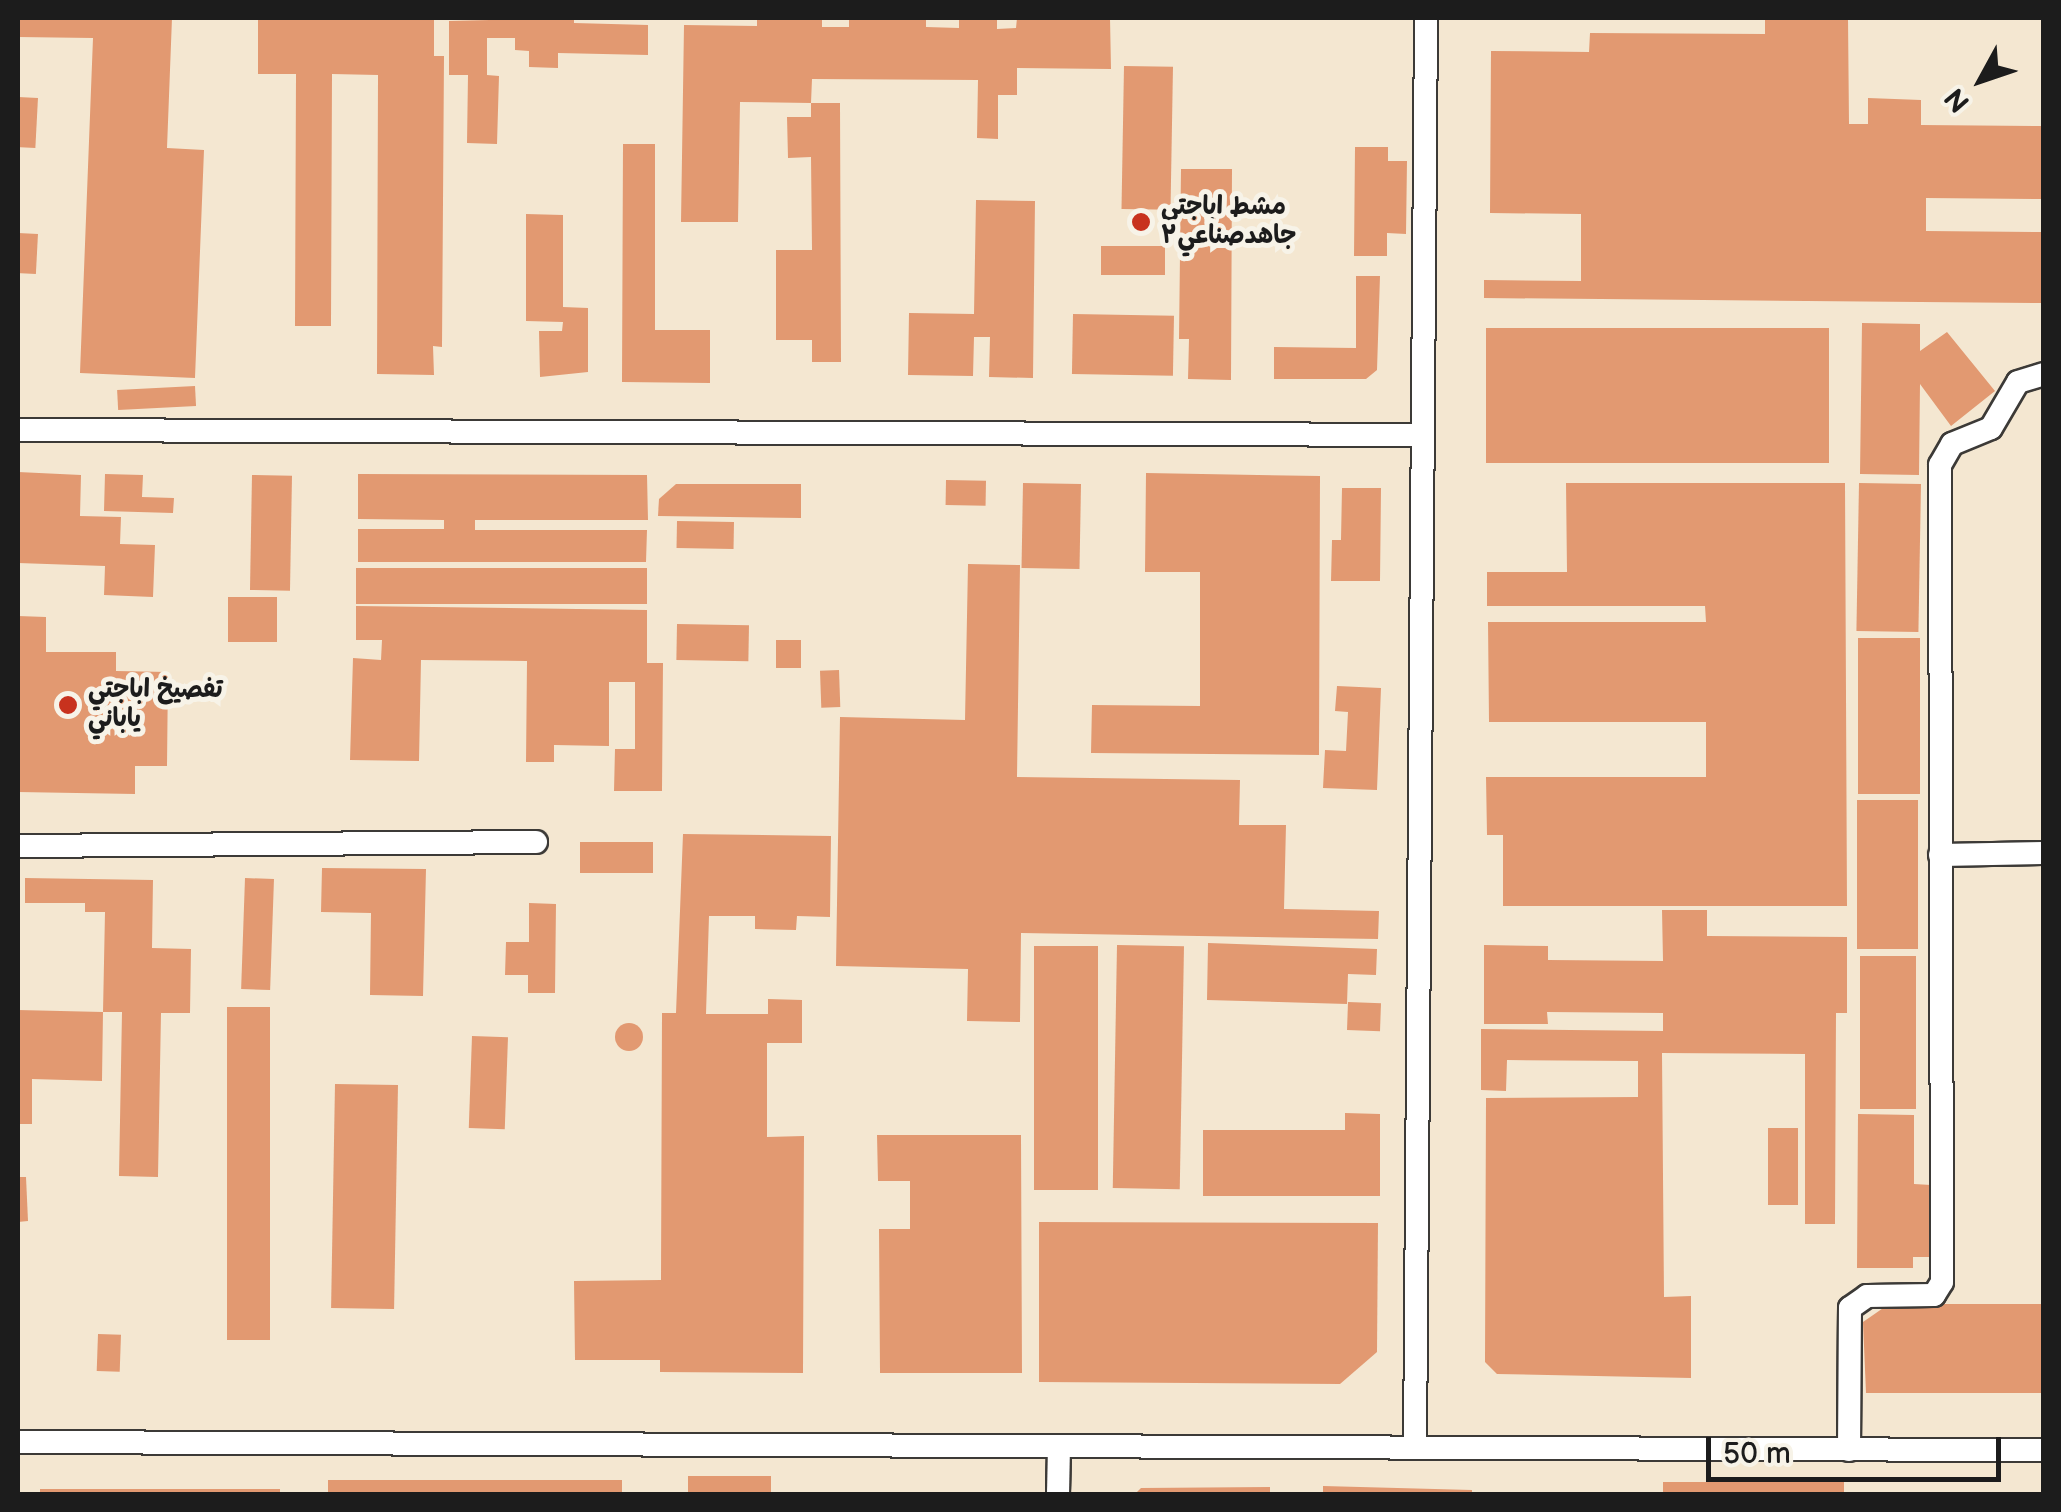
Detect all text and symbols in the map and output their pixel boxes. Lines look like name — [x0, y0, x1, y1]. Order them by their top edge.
north arrow — [1931, 30, 2031, 130]
text: N — [1938, 81, 1977, 118]
place label: مشط اباجتي جاهدصناعي٣ — [1161, 193, 1296, 252]
marker: مشط اباجتي جاهدصناعي٣ — [1130, 211, 1152, 233]
place label: تفصيخ اباجتي ياباني — [88, 676, 223, 735]
marker: تفصيخ اباجتي ياباني — [57, 694, 79, 716]
scale bar — [1711, 1417, 2006, 1479]
text: 50 m — [1723, 1436, 1791, 1472]

